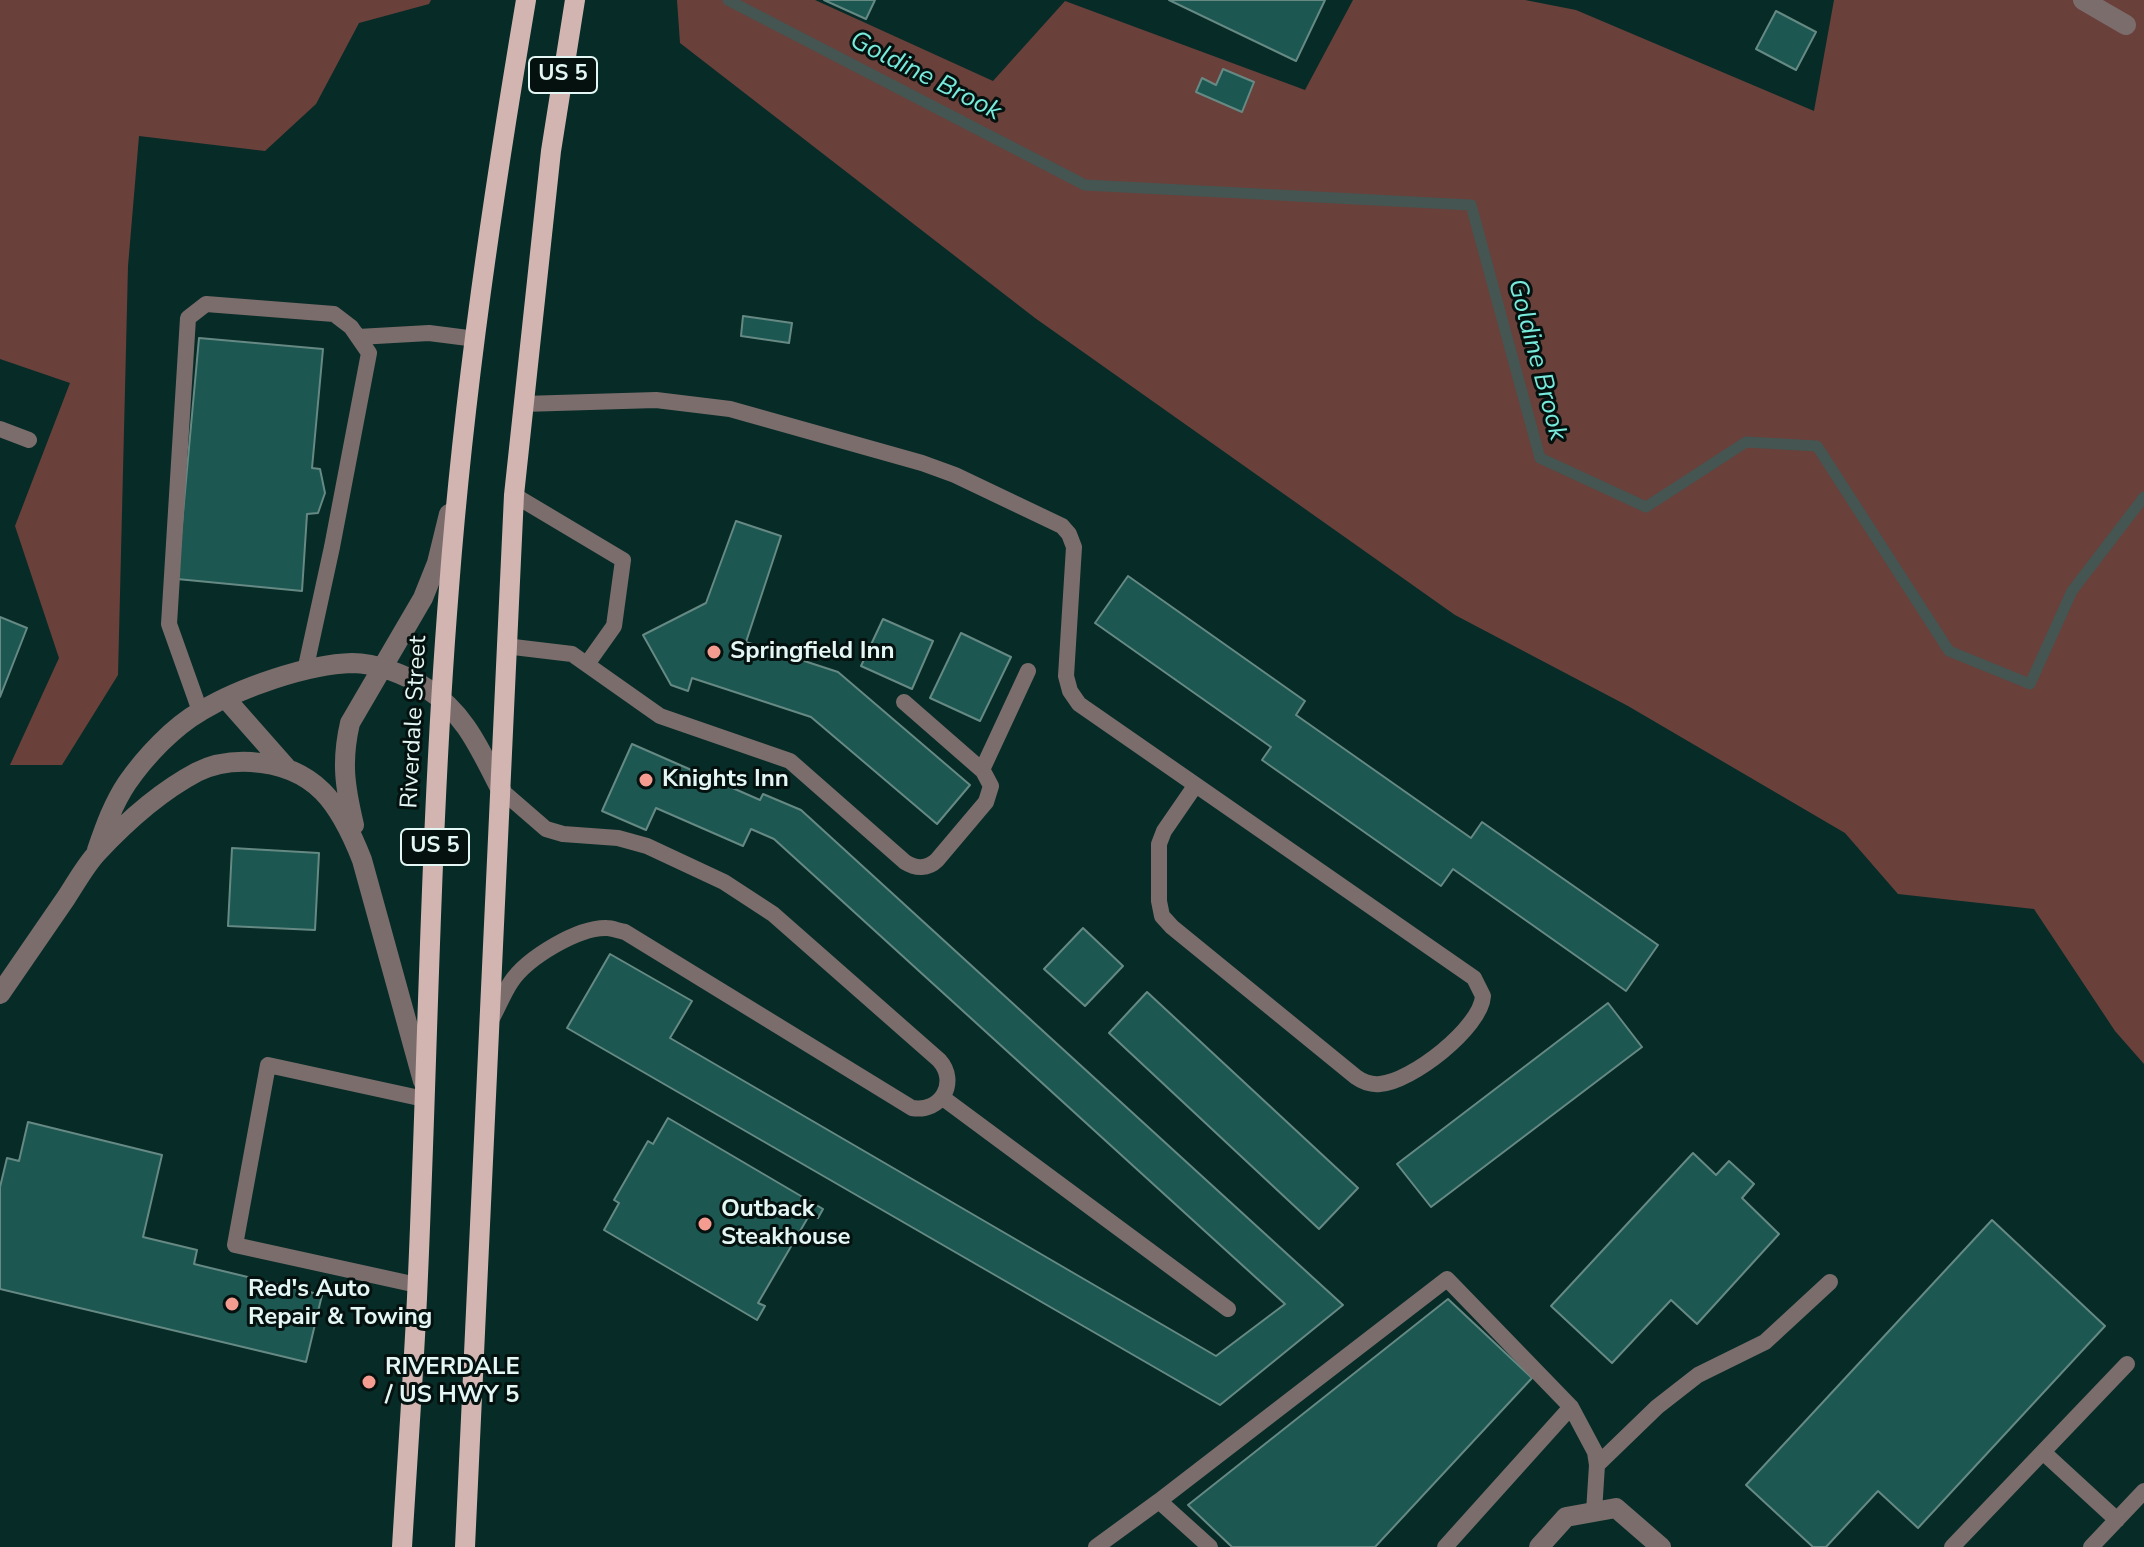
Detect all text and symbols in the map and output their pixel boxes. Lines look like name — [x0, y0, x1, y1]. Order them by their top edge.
water label: Goldine Brook — [844, 25, 1006, 129]
road number: US 5 — [529, 57, 597, 93]
water label: Goldine Brook — [1499, 276, 1573, 444]
street label: Riverdale Street — [396, 635, 434, 809]
place label: Springfield Inn — [730, 638, 895, 666]
marker: Springfield Inn — [705, 643, 723, 661]
place label: Knights Inn — [662, 766, 789, 794]
marker: Knights Inn — [637, 771, 655, 789]
road number: US 5 — [401, 829, 469, 865]
place label: Outback Steakhouse — [721, 1196, 851, 1252]
marker: Outback Steakhouse — [696, 1215, 714, 1233]
place label: Red's Auto Repair & Towing — [248, 1276, 432, 1332]
marker: Red's Auto Repair & Towing — [223, 1295, 241, 1313]
place label: RIVERDALE / US HWY 5 — [385, 1354, 520, 1410]
marker: RIVERDALE / US HWY 5 — [360, 1373, 378, 1391]

